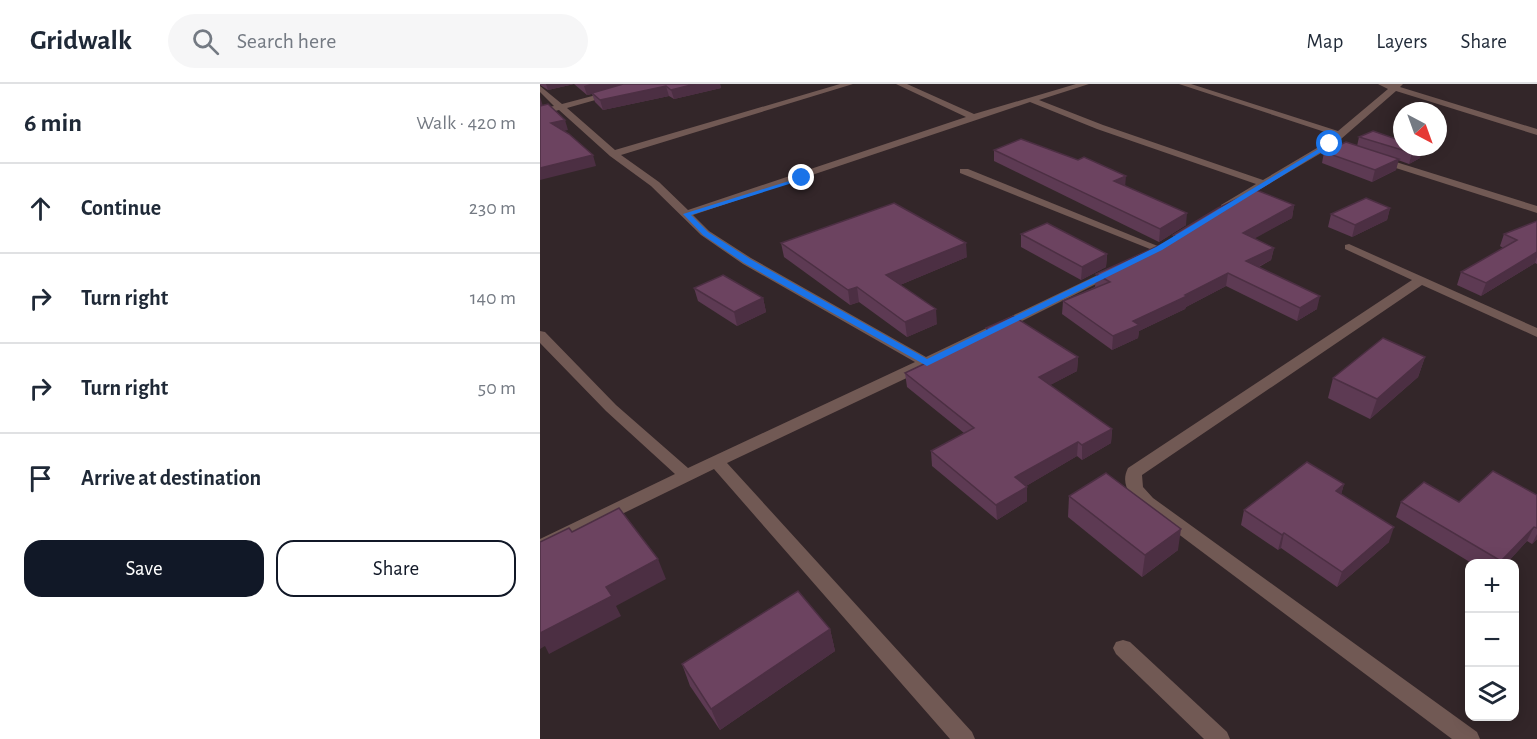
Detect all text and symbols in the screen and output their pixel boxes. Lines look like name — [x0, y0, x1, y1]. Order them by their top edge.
search box — [168, 14, 588, 68]
icon: search — [189, 25, 222, 58]
text: Gridwalk — [30, 27, 132, 55]
text: Search here — [237, 30, 336, 52]
text: Map — [1307, 31, 1343, 52]
text: Layers — [1376, 31, 1427, 52]
text: Share — [1460, 31, 1507, 52]
north arrow — [1393, 102, 1447, 156]
text: 6 min — [24, 110, 82, 136]
text: Walk · 420 m — [416, 113, 516, 133]
route start — [1316, 130, 1342, 156]
route end — [788, 164, 814, 190]
icon: ahead — [24, 192, 57, 225]
text: Continue — [81, 197, 161, 219]
text: 230 m — [469, 198, 516, 218]
icon: right — [24, 282, 57, 315]
text: Turn right — [81, 287, 168, 309]
text: 140 m — [470, 288, 516, 308]
icon: right — [24, 372, 57, 405]
text: Turn right — [81, 377, 168, 399]
text: 50 m — [478, 378, 516, 398]
icon: arrive — [24, 462, 57, 495]
text: Arrive at destination — [81, 467, 261, 489]
button: Save — [24, 540, 264, 597]
button: Share — [276, 540, 516, 597]
map controls — [1465, 559, 1519, 721]
button: + — [1465, 559, 1519, 613]
button: − — [1465, 613, 1519, 667]
button: layers — [1465, 667, 1519, 721]

